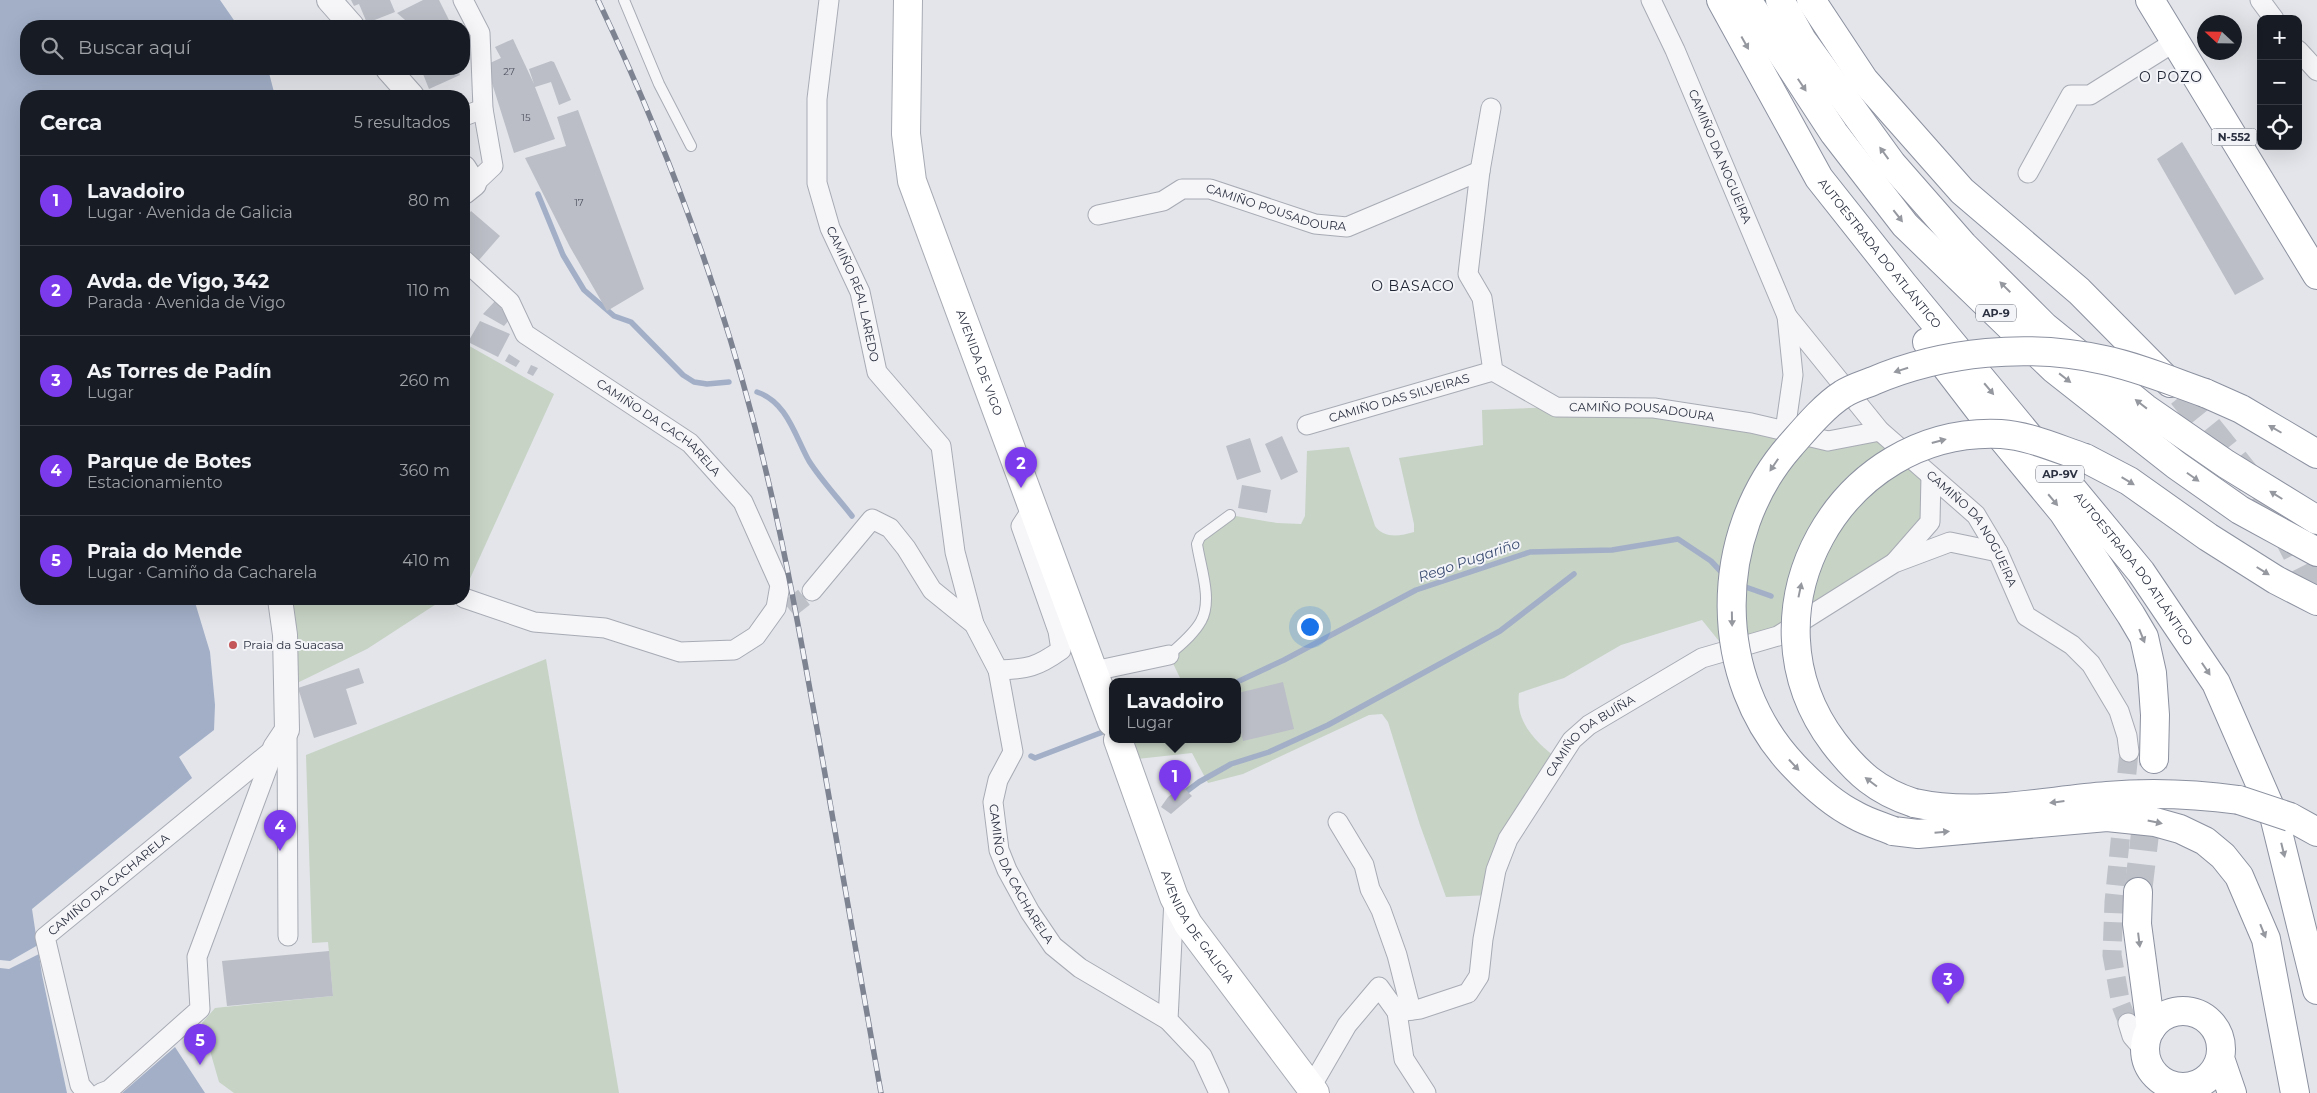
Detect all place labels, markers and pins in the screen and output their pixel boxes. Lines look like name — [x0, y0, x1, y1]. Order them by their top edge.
pin: 2 — [1005, 447, 1037, 488]
place label: Praia da Suacasa — [243, 637, 344, 652]
marker: Praia da Suacasa — [227, 639, 239, 651]
pin: 1 — [1159, 760, 1191, 801]
pin: 4 — [264, 810, 296, 851]
pin: 3 — [1932, 963, 1964, 1004]
pin: 5 — [184, 1024, 216, 1065]

